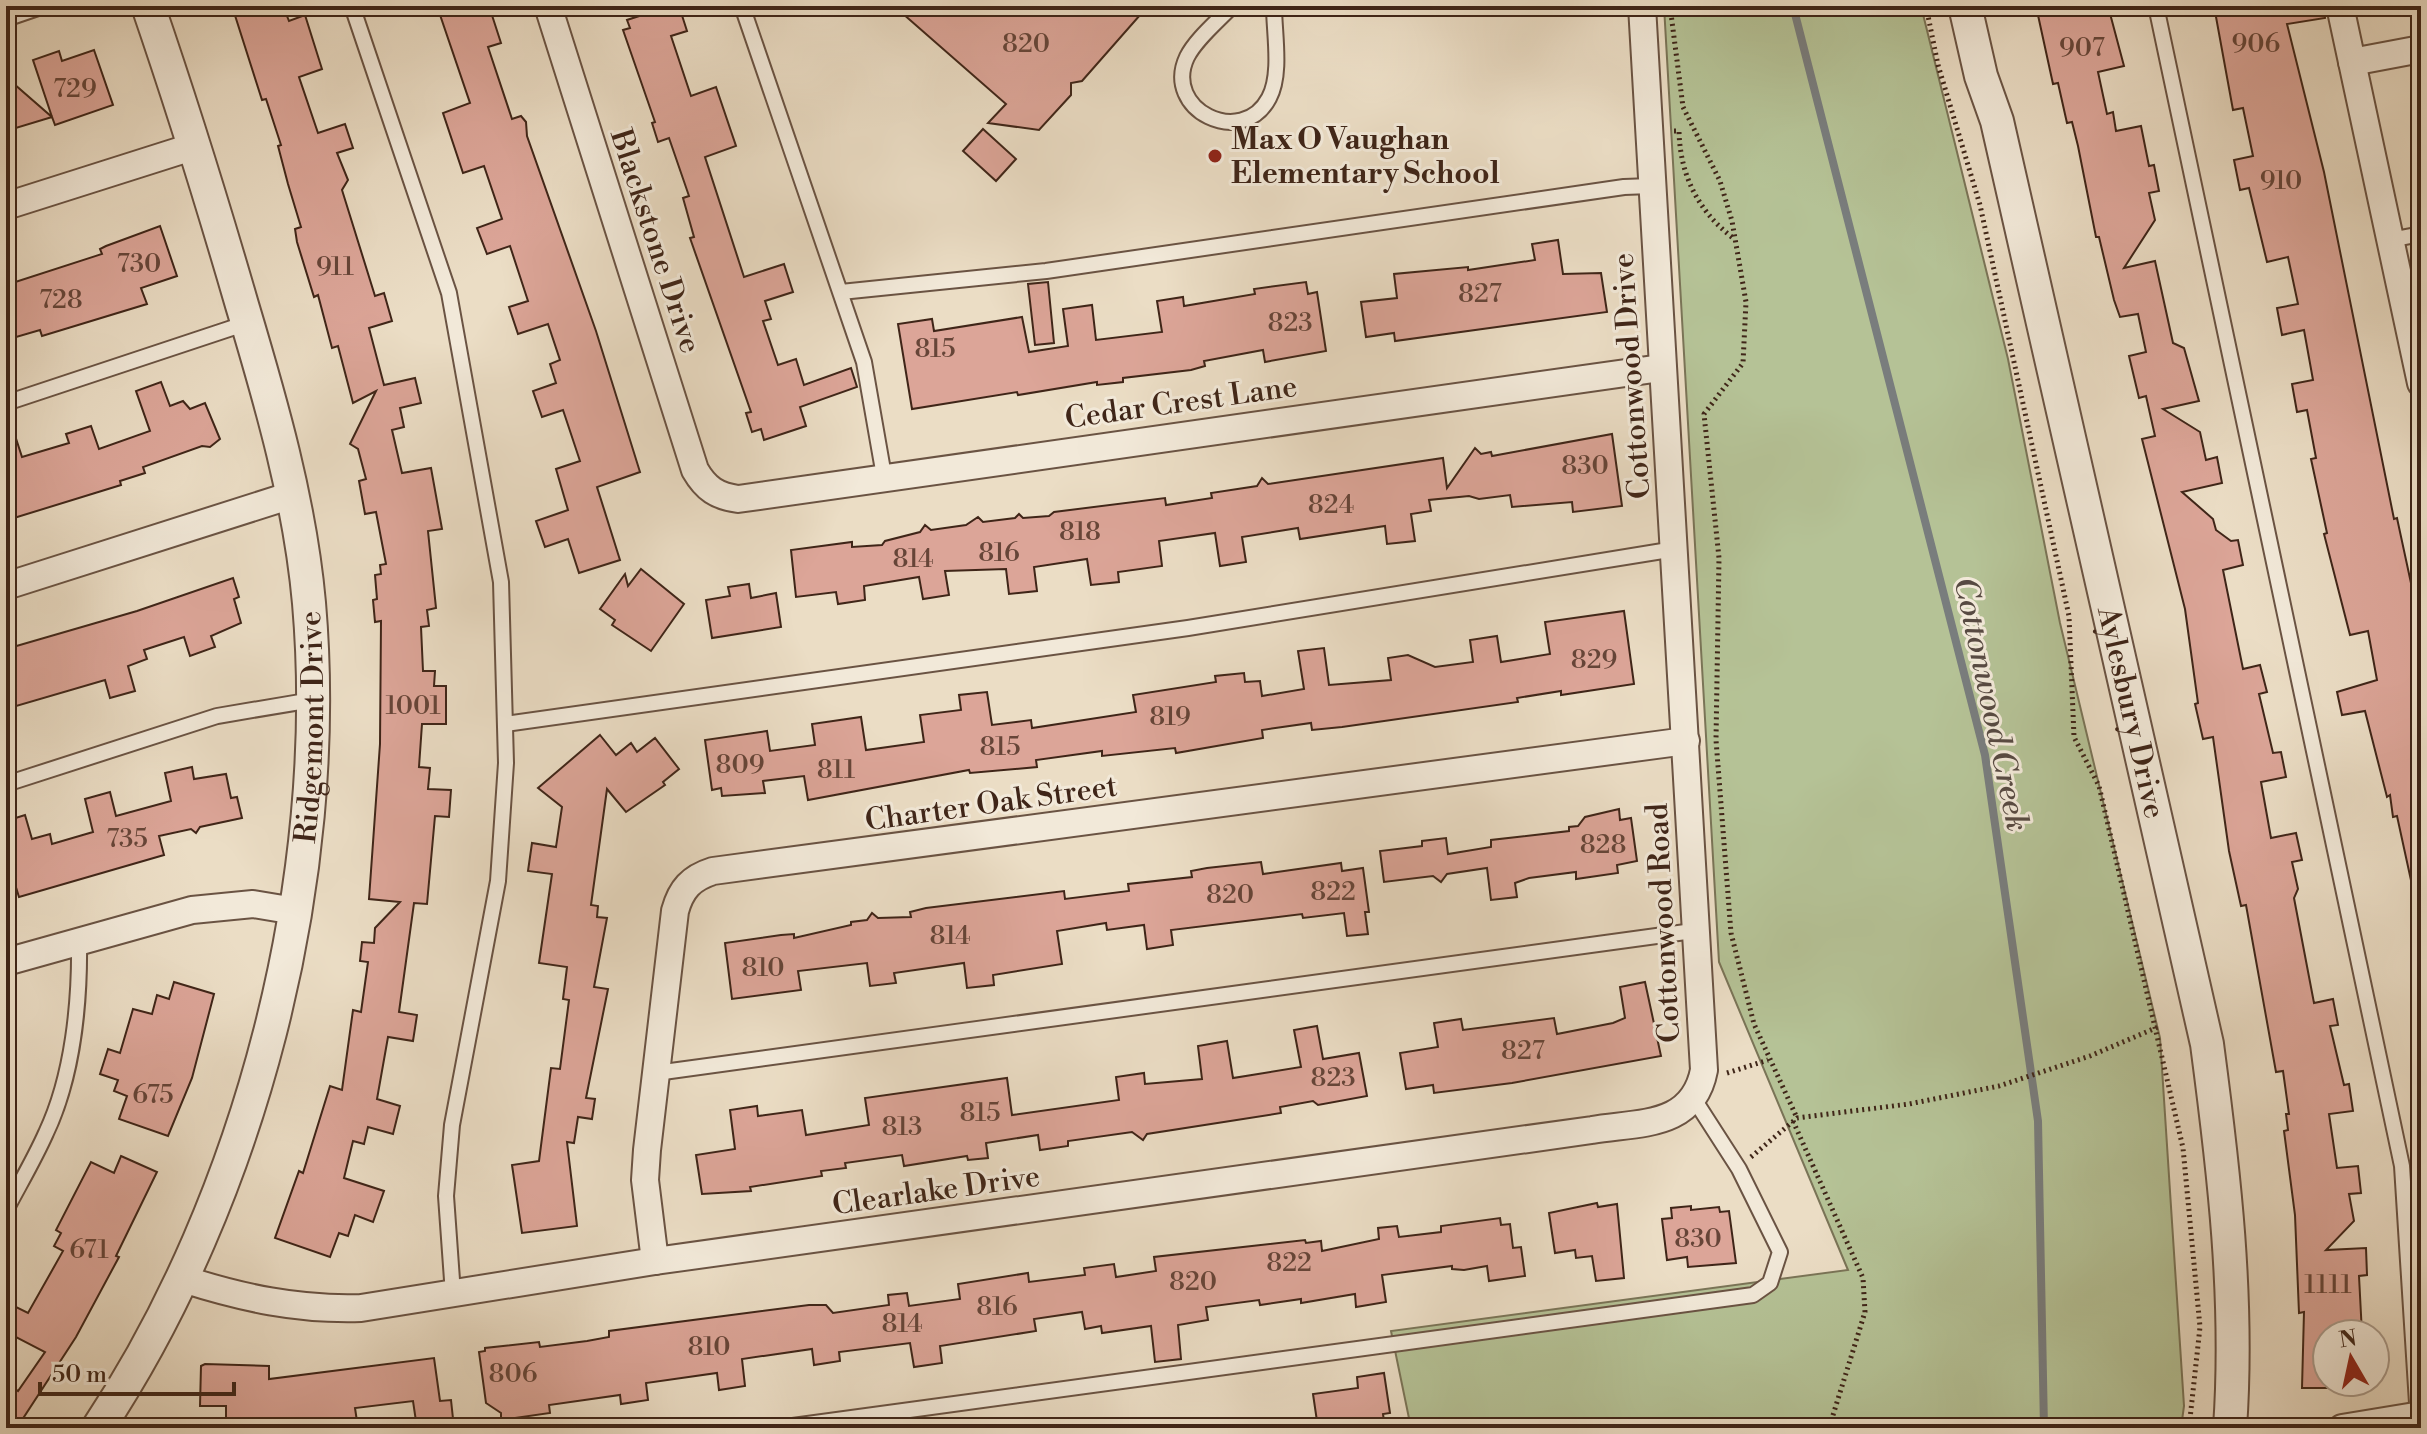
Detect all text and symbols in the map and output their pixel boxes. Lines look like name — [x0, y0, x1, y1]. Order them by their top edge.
house number: 820 — [1002, 28, 1050, 60]
house number: 906 — [2232, 28, 2280, 60]
house number: 907 — [2059, 32, 2105, 64]
house number: 729 — [53, 73, 97, 105]
place label: Max O Vaughan Elementary School — [1231, 121, 1500, 193]
street label: Blackstone Drive — [601, 124, 709, 358]
marker: Max O Vaughan Elementary School — [1206, 147, 1224, 165]
house number: 910 — [2260, 165, 2302, 197]
house number: 730 — [117, 248, 161, 280]
house number: 911 — [316, 251, 354, 283]
street label: Cottonwood Drive — [1604, 252, 1660, 500]
house number: 827 — [1458, 278, 1502, 310]
house number: 728 — [39, 284, 83, 316]
house number: 823 — [1267, 307, 1313, 339]
house number: 815 — [915, 333, 955, 365]
street label: Cedar Crest Lane — [1063, 368, 1300, 438]
house number: 830 — [1561, 450, 1609, 482]
house number: 824 — [1308, 489, 1354, 521]
house number: 818 — [1059, 516, 1101, 548]
house number: 816 — [978, 537, 1020, 569]
house number: 814 — [892, 543, 934, 575]
water label: Cottonwood Creek — [1945, 574, 2037, 835]
street label: Aylesbury Drive — [2088, 602, 2173, 822]
street label: Ridgemont Drive — [287, 610, 333, 845]
house number: 829 — [1571, 644, 1617, 676]
house number: 1001 — [385, 690, 441, 722]
house number: 819 — [1149, 701, 1191, 733]
house number: 815 — [980, 731, 1020, 763]
house number: 809 — [716, 749, 764, 781]
house number: 811 — [817, 754, 855, 786]
street label: Charter Oak Street — [863, 767, 1120, 840]
street label: Cottonwood Road — [1639, 802, 1689, 1044]
house number: 735 — [106, 823, 148, 855]
house number: 828 — [1580, 829, 1626, 861]
house number: 822 — [1310, 876, 1356, 908]
house number: 820 — [1206, 879, 1254, 911]
house number: 814 — [929, 920, 971, 952]
house number: 810 — [741, 952, 785, 984]
house number: 827 — [1501, 1035, 1545, 1067]
house number: 823 — [1310, 1062, 1356, 1094]
house number: 675 — [132, 1079, 174, 1111]
house number: 815 — [960, 1097, 1000, 1129]
house number: 813 — [882, 1111, 922, 1143]
street label: Clearlake Drive — [830, 1158, 1043, 1224]
house number: 830 — [1674, 1223, 1722, 1255]
house number: 671 — [69, 1234, 109, 1266]
house number: 822 — [1266, 1247, 1312, 1279]
house number: 820 — [1169, 1266, 1217, 1298]
house number: 1111 — [2304, 1269, 2352, 1301]
house number: 816 — [976, 1291, 1018, 1323]
house number: 814 — [881, 1308, 923, 1340]
north arrow — [2311, 1318, 2391, 1398]
text: N — [2337, 1325, 2359, 1354]
house number: 810 — [687, 1331, 731, 1363]
scale bar — [40, 1346, 234, 1396]
house number: 806 — [489, 1358, 537, 1390]
text: 50 m — [52, 1360, 107, 1390]

